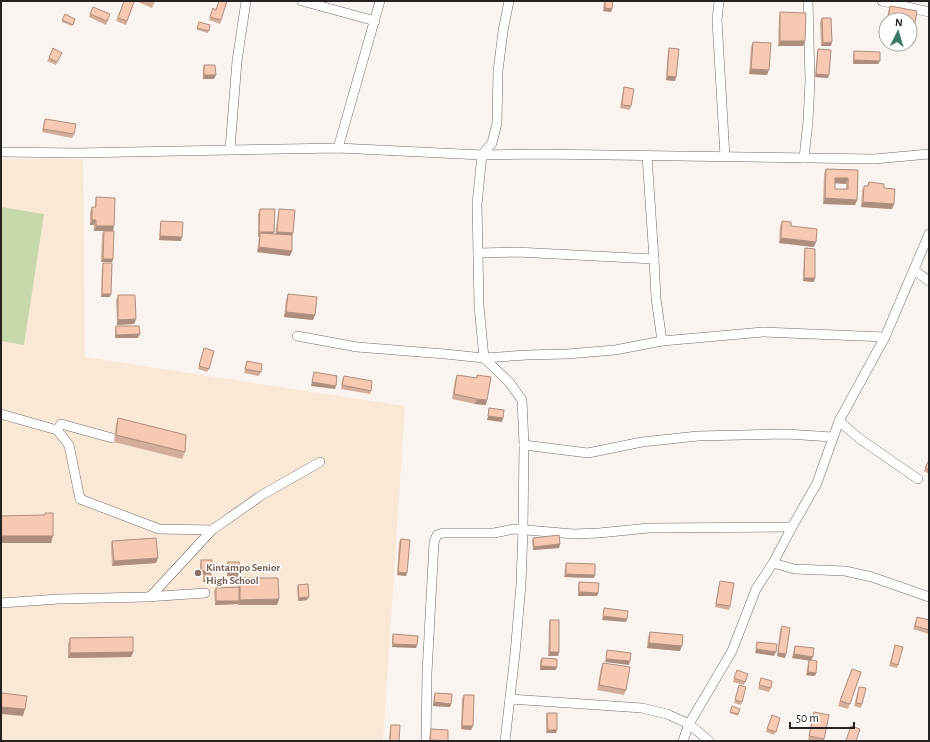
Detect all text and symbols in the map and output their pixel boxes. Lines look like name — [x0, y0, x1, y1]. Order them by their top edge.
north arrow — [878, 12, 918, 52]
text: N — [895, 17, 903, 28]
place label: Kintampo Senior High School — [206, 562, 280, 586]
marker: Kintampo Senior High School — [193, 568, 203, 578]
scale bar — [790, 704, 854, 730]
text: 50 m — [796, 712, 819, 724]

